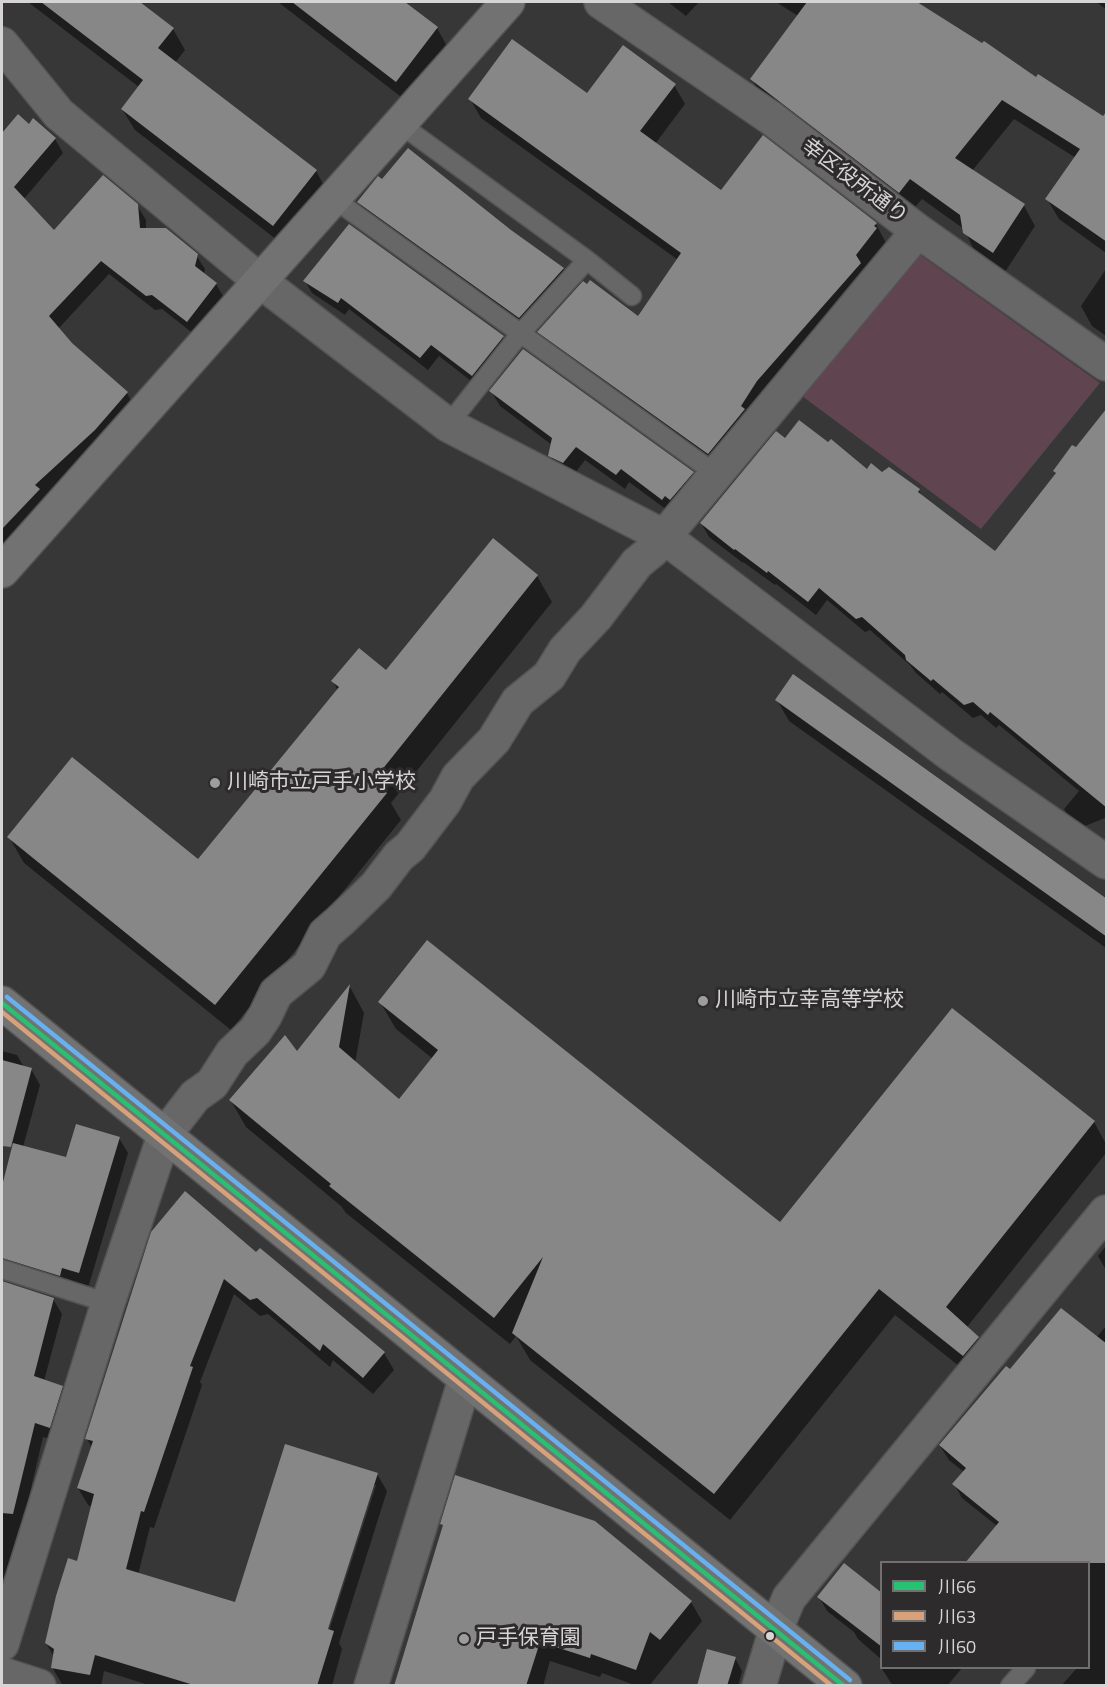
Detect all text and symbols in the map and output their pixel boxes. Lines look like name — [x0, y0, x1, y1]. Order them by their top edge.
street label: 幸区役所通り — [796, 134, 912, 230]
place label: 川崎市立戸手小学校 — [227, 770, 416, 796]
marker: 川崎市立戸手小学校 — [208, 776, 222, 790]
place label: 川崎市立幸高等学校 — [715, 988, 904, 1014]
marker: 川崎市立幸高等学校 — [696, 994, 710, 1008]
legend — [880, 1561, 1090, 1669]
text: 川66 — [938, 1573, 976, 1600]
text: 川63 — [938, 1603, 976, 1630]
place label: 戸手保育園 — [476, 1626, 581, 1652]
unlabelled marker — [764, 1630, 776, 1642]
marker: 戸手保育園 — [457, 1632, 471, 1646]
text: 川60 — [938, 1633, 976, 1660]

